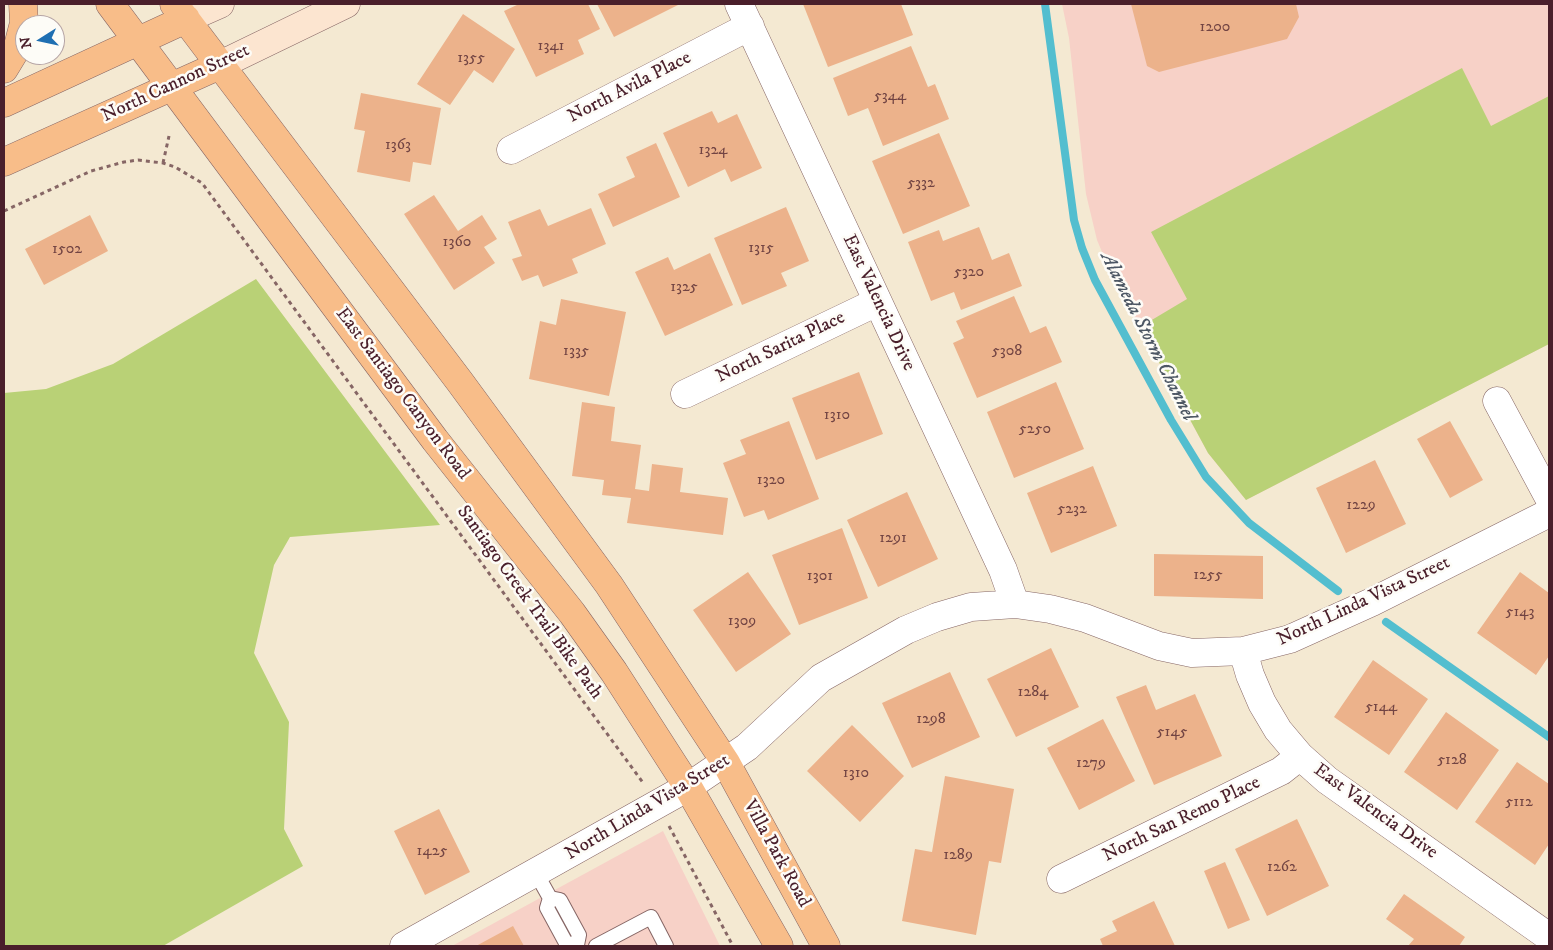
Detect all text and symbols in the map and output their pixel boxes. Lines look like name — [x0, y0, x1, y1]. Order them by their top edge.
north arrow — [15, 15, 65, 65]
house number: 1200 — [1200, 18, 1230, 38]
text: N — [16, 35, 36, 50]
house number: 1341 — [538, 37, 564, 57]
street label: North Cannon Street — [99, 40, 253, 128]
street label: North Avila Place — [565, 47, 695, 129]
house number: 1355 — [457, 49, 485, 69]
house number: 5344 — [874, 87, 906, 107]
house number: 1363 — [385, 136, 411, 156]
house number: 1324 — [699, 141, 727, 161]
house number: 5332 — [907, 174, 935, 194]
street label: East Valencia Drive — [836, 231, 920, 375]
house number: 1360 — [443, 233, 471, 253]
house number: 1315 — [748, 239, 774, 259]
house number: 1502 — [52, 240, 82, 260]
water label: Alameda Storm Channel — [1094, 249, 1200, 425]
house number: 5320 — [954, 263, 984, 283]
house number: 1325 — [670, 278, 698, 298]
street label: East Santiago Canyon Road — [330, 303, 474, 485]
street label: North Sarita Place — [713, 307, 849, 389]
house number: 1335 — [563, 342, 589, 362]
house number: 5308 — [992, 342, 1022, 362]
house number: 1310 — [824, 406, 850, 426]
house number: 5250 — [1019, 420, 1051, 440]
house number: 1320 — [757, 471, 785, 491]
house number: 1229 — [1346, 496, 1376, 516]
house number: 5232 — [1057, 500, 1087, 520]
street label: Santiago Creek Trail Bike Path — [451, 502, 607, 704]
house number: 1291 — [879, 529, 907, 549]
street label: North Linda Vista Street — [1274, 552, 1454, 652]
house number: 1255 — [1193, 566, 1223, 586]
house number: 1301 — [807, 567, 833, 587]
house number: 5143 — [1505, 603, 1535, 623]
house number: 1309 — [728, 612, 756, 632]
house number: 1284 — [1018, 683, 1048, 703]
house number: 5144 — [1365, 698, 1397, 718]
house number: 1298 — [916, 710, 946, 730]
house number: 5145 — [1157, 723, 1187, 743]
street label: North Linda Vista Street — [562, 750, 734, 866]
house number: 5128 — [1437, 751, 1467, 771]
house number: 1279 — [1076, 754, 1106, 774]
street label: East Valencia Drive — [1308, 759, 1442, 865]
house number: 1310 — [843, 764, 869, 784]
street label: North San Remo Place — [1100, 772, 1264, 868]
house number: 5112 — [1505, 793, 1533, 813]
street label: Villa Park Road — [737, 796, 815, 912]
house number: 1425 — [417, 842, 447, 862]
house number: 1289 — [943, 846, 973, 866]
house number: 1262 — [1267, 858, 1297, 878]

